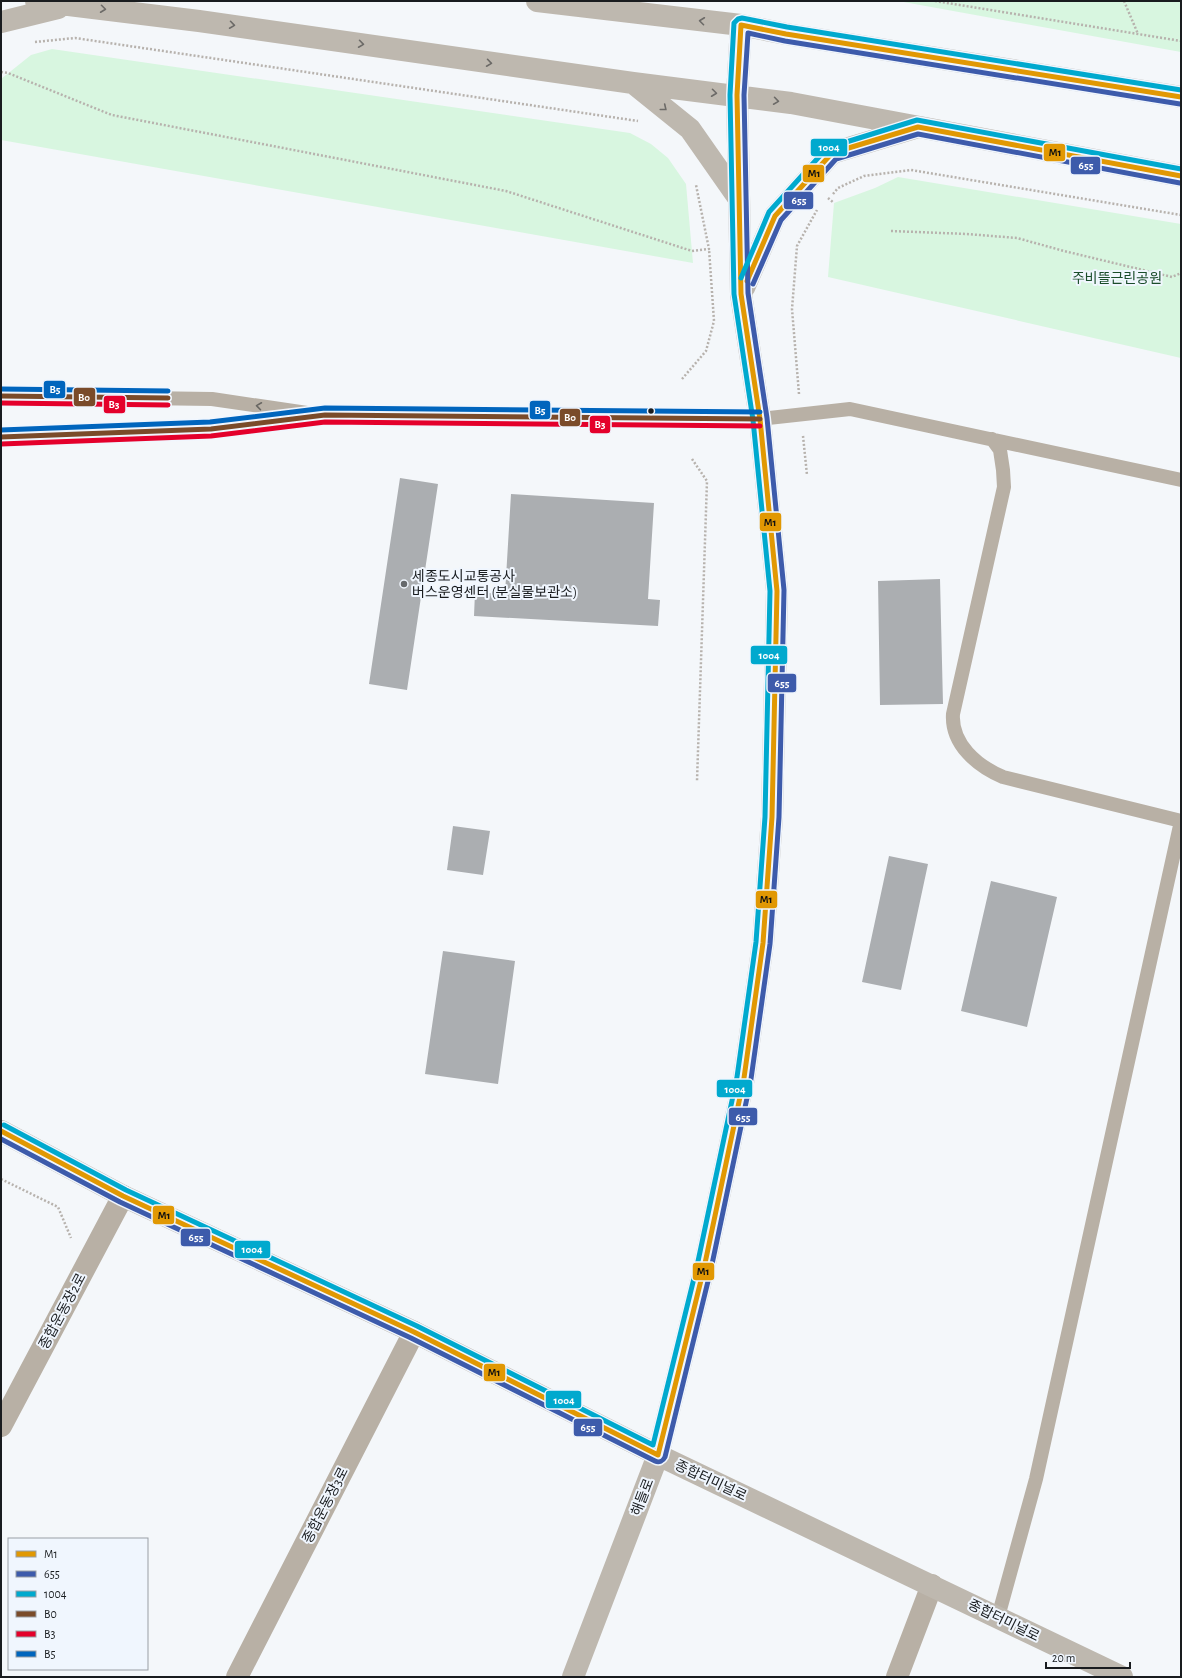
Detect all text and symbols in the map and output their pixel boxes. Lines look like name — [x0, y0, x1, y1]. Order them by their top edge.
one-way arrow — [100, 4, 106, 13]
one-way arrow — [699, 17, 705, 26]
one-way arrow — [229, 20, 235, 29]
one-way arrow — [357, 39, 364, 48]
one-way arrow — [486, 58, 492, 67]
one-way arrow — [711, 88, 717, 97]
one-way arrow — [772, 96, 779, 105]
one-way arrow — [659, 103, 666, 110]
line badge: 1004 — [810, 138, 848, 157]
text: 1004 — [819, 142, 840, 153]
line badge: M1 — [1043, 143, 1066, 162]
text: M1 — [1049, 147, 1061, 158]
line badge: 655 — [1070, 156, 1101, 175]
text: 655 — [1079, 160, 1094, 171]
line badge: M1 — [802, 164, 825, 183]
text: M1 — [808, 168, 820, 179]
line badge: 655 — [783, 191, 814, 210]
text: 655 — [792, 195, 807, 206]
park label: 주비뜰근린공원 — [1072, 271, 1162, 286]
line badge: B5 — [43, 380, 66, 399]
text: B5 — [49, 384, 61, 395]
line badge: B0 — [73, 387, 96, 407]
text: B0 — [78, 392, 90, 403]
line badge: B3 — [103, 395, 126, 414]
text: B3 — [108, 399, 120, 410]
line badge: B5 — [529, 400, 551, 420]
one-way arrow — [256, 402, 262, 411]
text: B5 — [534, 405, 546, 416]
unlabelled marker — [646, 406, 656, 416]
line badge: B0 — [559, 408, 581, 427]
text: B0 — [564, 412, 576, 423]
line badge: B3 — [589, 415, 611, 434]
text: B3 — [594, 419, 606, 430]
line badge: M1 — [759, 512, 782, 532]
text: M1 — [764, 517, 776, 528]
place label: 세종도시교통공사 버스운영센터 (분실물보관소) — [412, 569, 577, 600]
marker: 세종도시교통공사 버스운영센터 (분실물보관소) — [399, 579, 409, 589]
line badge: 1004 — [750, 645, 788, 665]
text: 1004 — [759, 650, 780, 661]
line badge: 655 — [767, 673, 797, 693]
text: 655 — [775, 678, 790, 689]
line badge: M1 — [755, 890, 778, 909]
text: M1 — [760, 894, 772, 905]
line badge: 1004 — [716, 1079, 753, 1098]
text: 1004 — [725, 1084, 746, 1095]
line badge: 655 — [728, 1107, 758, 1126]
text: 655 — [736, 1112, 751, 1123]
line badge: M1 — [152, 1205, 175, 1225]
text: M1 — [158, 1210, 170, 1221]
line badge: 655 — [180, 1228, 211, 1247]
text: 655 — [189, 1232, 204, 1243]
line badge: 1004 — [234, 1240, 271, 1259]
text: 1004 — [242, 1244, 263, 1255]
line badge: M1 — [692, 1262, 715, 1281]
text: M1 — [697, 1266, 709, 1277]
street label: 종합운동장2로 — [36, 1271, 89, 1352]
line badge: M1 — [483, 1363, 506, 1382]
text: M1 — [488, 1367, 500, 1378]
line badge: 1004 — [545, 1390, 582, 1409]
text: 1004 — [554, 1395, 575, 1406]
line badge: 655 — [573, 1418, 603, 1437]
text: 655 — [581, 1422, 596, 1433]
street label: 종합터미널로 — [673, 1457, 749, 1504]
street label: 종합운동장3로 — [300, 1465, 351, 1546]
street label: 해들로 — [629, 1476, 656, 1518]
legend — [8, 1538, 148, 1670]
text: M1 — [44, 1548, 58, 1560]
text: 655 — [44, 1568, 60, 1580]
text: 1004 — [44, 1588, 67, 1600]
street label: 종합터미널로 — [966, 1597, 1042, 1644]
text: B0 — [44, 1608, 57, 1620]
text: B3 — [44, 1628, 55, 1640]
scale bar — [1046, 1644, 1130, 1670]
text: B5 — [44, 1648, 55, 1660]
text: 20 m — [1052, 1652, 1075, 1664]

